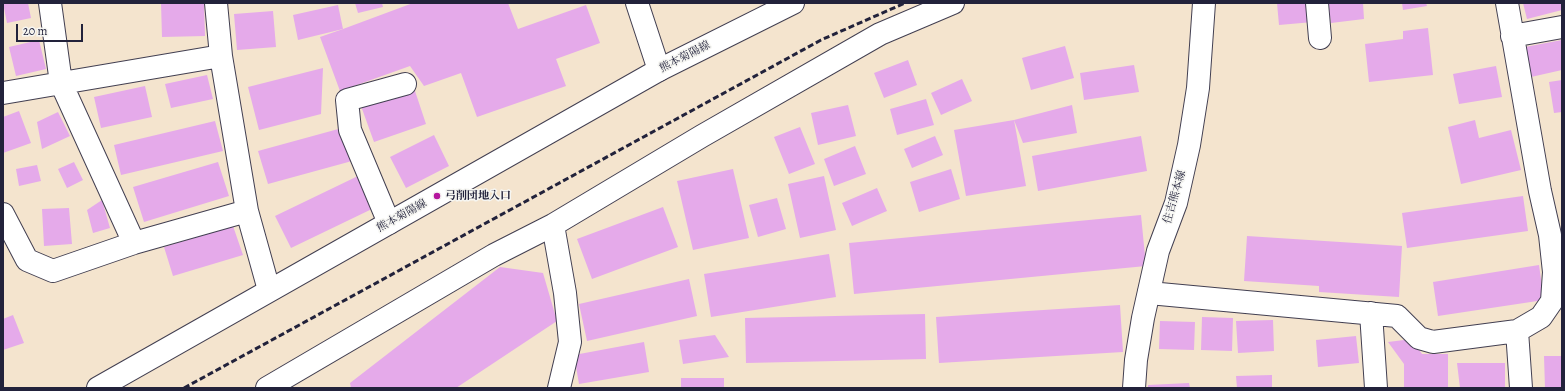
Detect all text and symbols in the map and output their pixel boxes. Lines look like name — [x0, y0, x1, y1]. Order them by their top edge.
scale bar — [18, 16, 85, 42]
text: 20 m — [23, 23, 47, 39]
street label: 熊本菊陽線 — [658, 39, 712, 75]
street label: 住吉熊本線 — [1161, 169, 1189, 225]
place label: 弓削団地入口 — [445, 189, 511, 203]
marker: 弓削団地入口 — [432, 191, 442, 201]
street label: 熊本菊陽線 — [375, 197, 429, 235]

